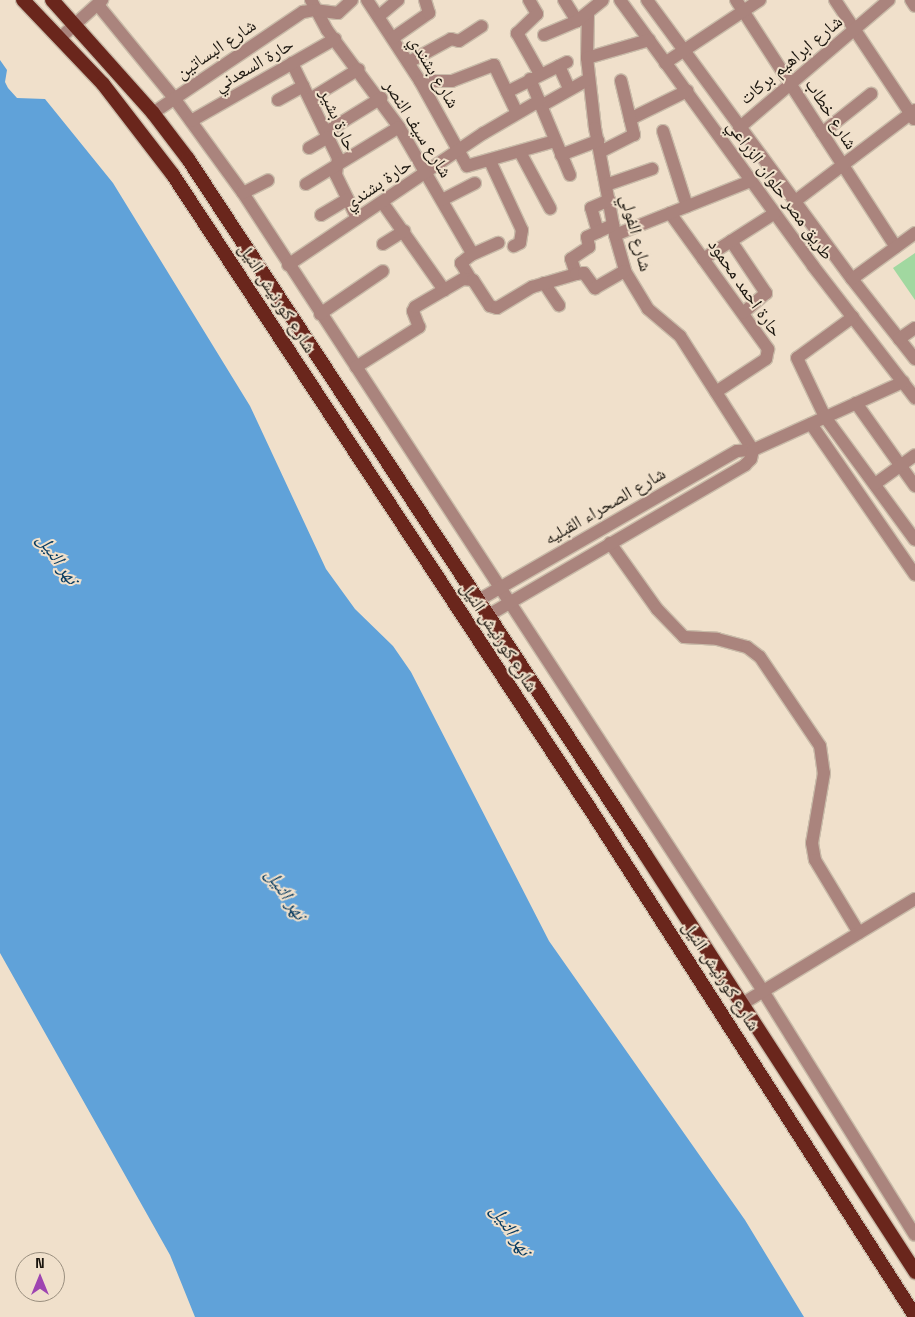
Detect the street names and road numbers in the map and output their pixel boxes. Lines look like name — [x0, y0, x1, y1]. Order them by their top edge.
street label: شارع ابراهيم بركات — [735, 11, 847, 109]
street label: شارع البساتين — [172, 14, 260, 84]
street label: شارع بشندي — [404, 32, 464, 112]
street label: حارة السعدني — [210, 34, 298, 96]
street label: شارع خطاب — [800, 75, 862, 153]
street label: شارع سيف النصر — [379, 76, 457, 182]
street label: حارة بشير — [315, 86, 361, 154]
street label: طريق مصر حلوان الزراعي — [722, 116, 838, 264]
street label: حارة بشندي — [340, 154, 416, 214]
street label: شارع الفولي — [615, 192, 657, 274]
street label: حارة احمد محمود — [703, 235, 787, 341]
street label: شارع كورنيش النيل — [233, 239, 321, 357]
street label: شارع الصحراء القبليه — [541, 463, 669, 549]
street label: شارع كورنيش النيل — [455, 578, 543, 696]
street label: شارع كورنيش النيل — [677, 917, 765, 1035]

